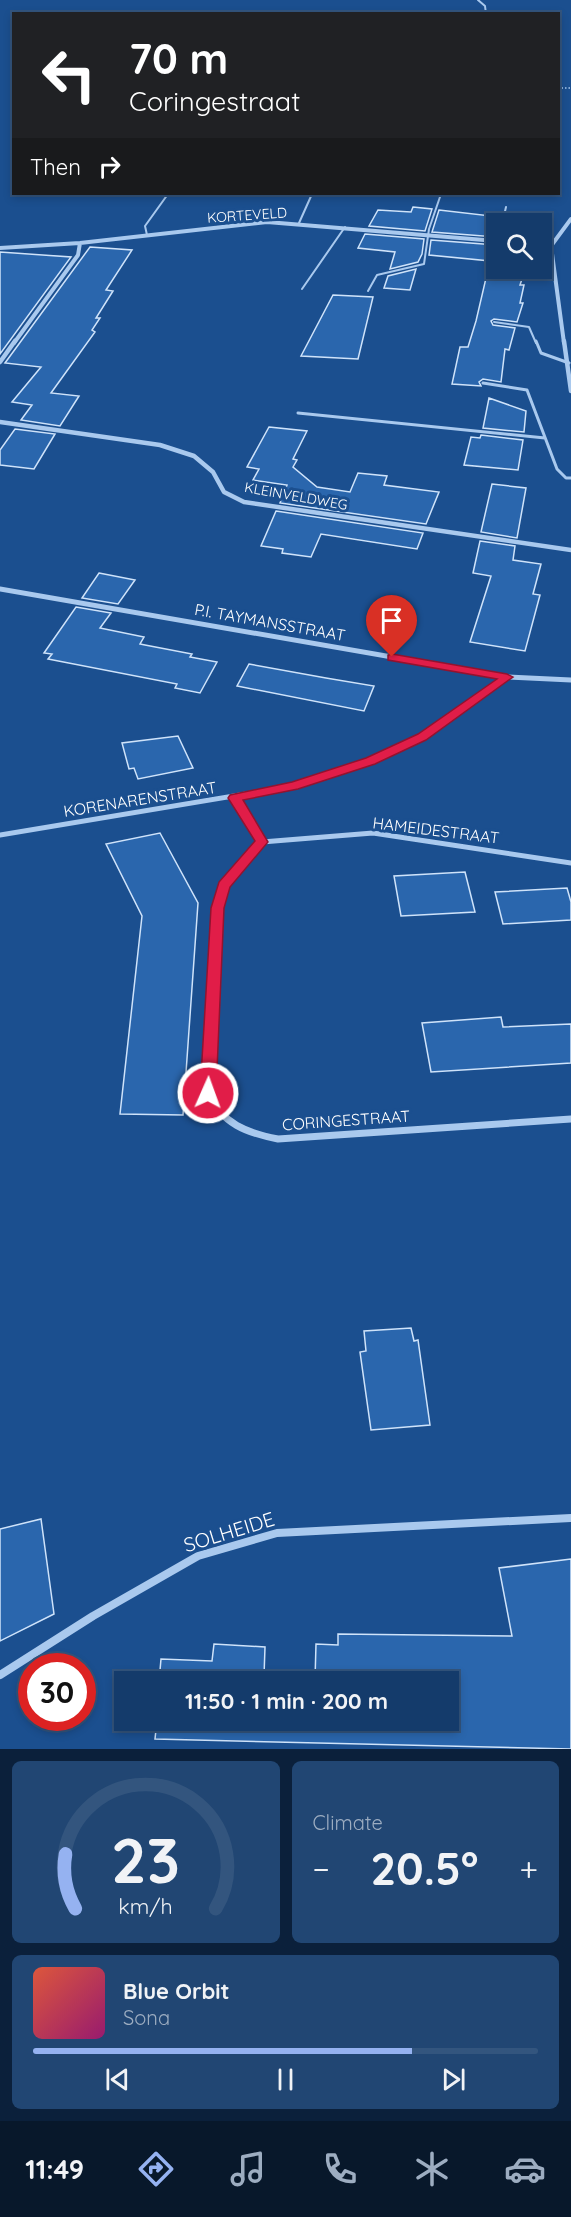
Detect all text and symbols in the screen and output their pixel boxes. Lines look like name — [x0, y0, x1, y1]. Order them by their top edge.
text: 70 m — [129, 32, 228, 85]
icon: left — [30, 36, 108, 114]
text: Coringestraat — [129, 84, 300, 118]
icon: right — [93, 150, 126, 183]
text: Then — [30, 153, 81, 181]
street label: KORTEVELD — [206, 203, 288, 227]
map controls — [486, 213, 552, 279]
button: search — [486, 213, 552, 279]
street label: KLEINVELDWEG — [243, 478, 349, 514]
pin — [366, 595, 417, 657]
street label: P.I. TAYMANSSTRAAT — [193, 599, 347, 645]
icon: arrive — [375, 604, 408, 637]
street label: KORENARENSTRAAT — [62, 777, 218, 821]
street label: HAMEIDESTRAAT — [371, 812, 501, 848]
position arrow — [176, 1061, 240, 1125]
street label: CORINGESTRAAT — [281, 1106, 411, 1134]
street label: SOLHEIDE — [180, 1506, 277, 1557]
speed limit sign: 30 — [18, 1653, 96, 1731]
text: 11:50 · 1 min · 200 m — [185, 1687, 388, 1715]
text: Climate — [313, 1810, 383, 1835]
text: 23 — [111, 1821, 180, 1899]
text: 20.5° — [371, 1840, 479, 1896]
text: − — [313, 1848, 330, 1889]
text: + — [519, 1848, 538, 1889]
text: km/h — [119, 1893, 173, 1919]
text: Blue Orbit — [123, 1977, 229, 2005]
text: Sona — [123, 2005, 170, 2030]
icon: previous — [101, 2063, 134, 2096]
icon: pause — [269, 2063, 302, 2096]
icon: next — [437, 2063, 470, 2096]
icon: directions — [135, 2148, 177, 2190]
icon: music — [227, 2148, 269, 2190]
icon: phone — [319, 2148, 361, 2190]
icon: climate — [411, 2148, 453, 2190]
icon: car — [504, 2148, 546, 2190]
text: 11:49 — [25, 2152, 84, 2186]

